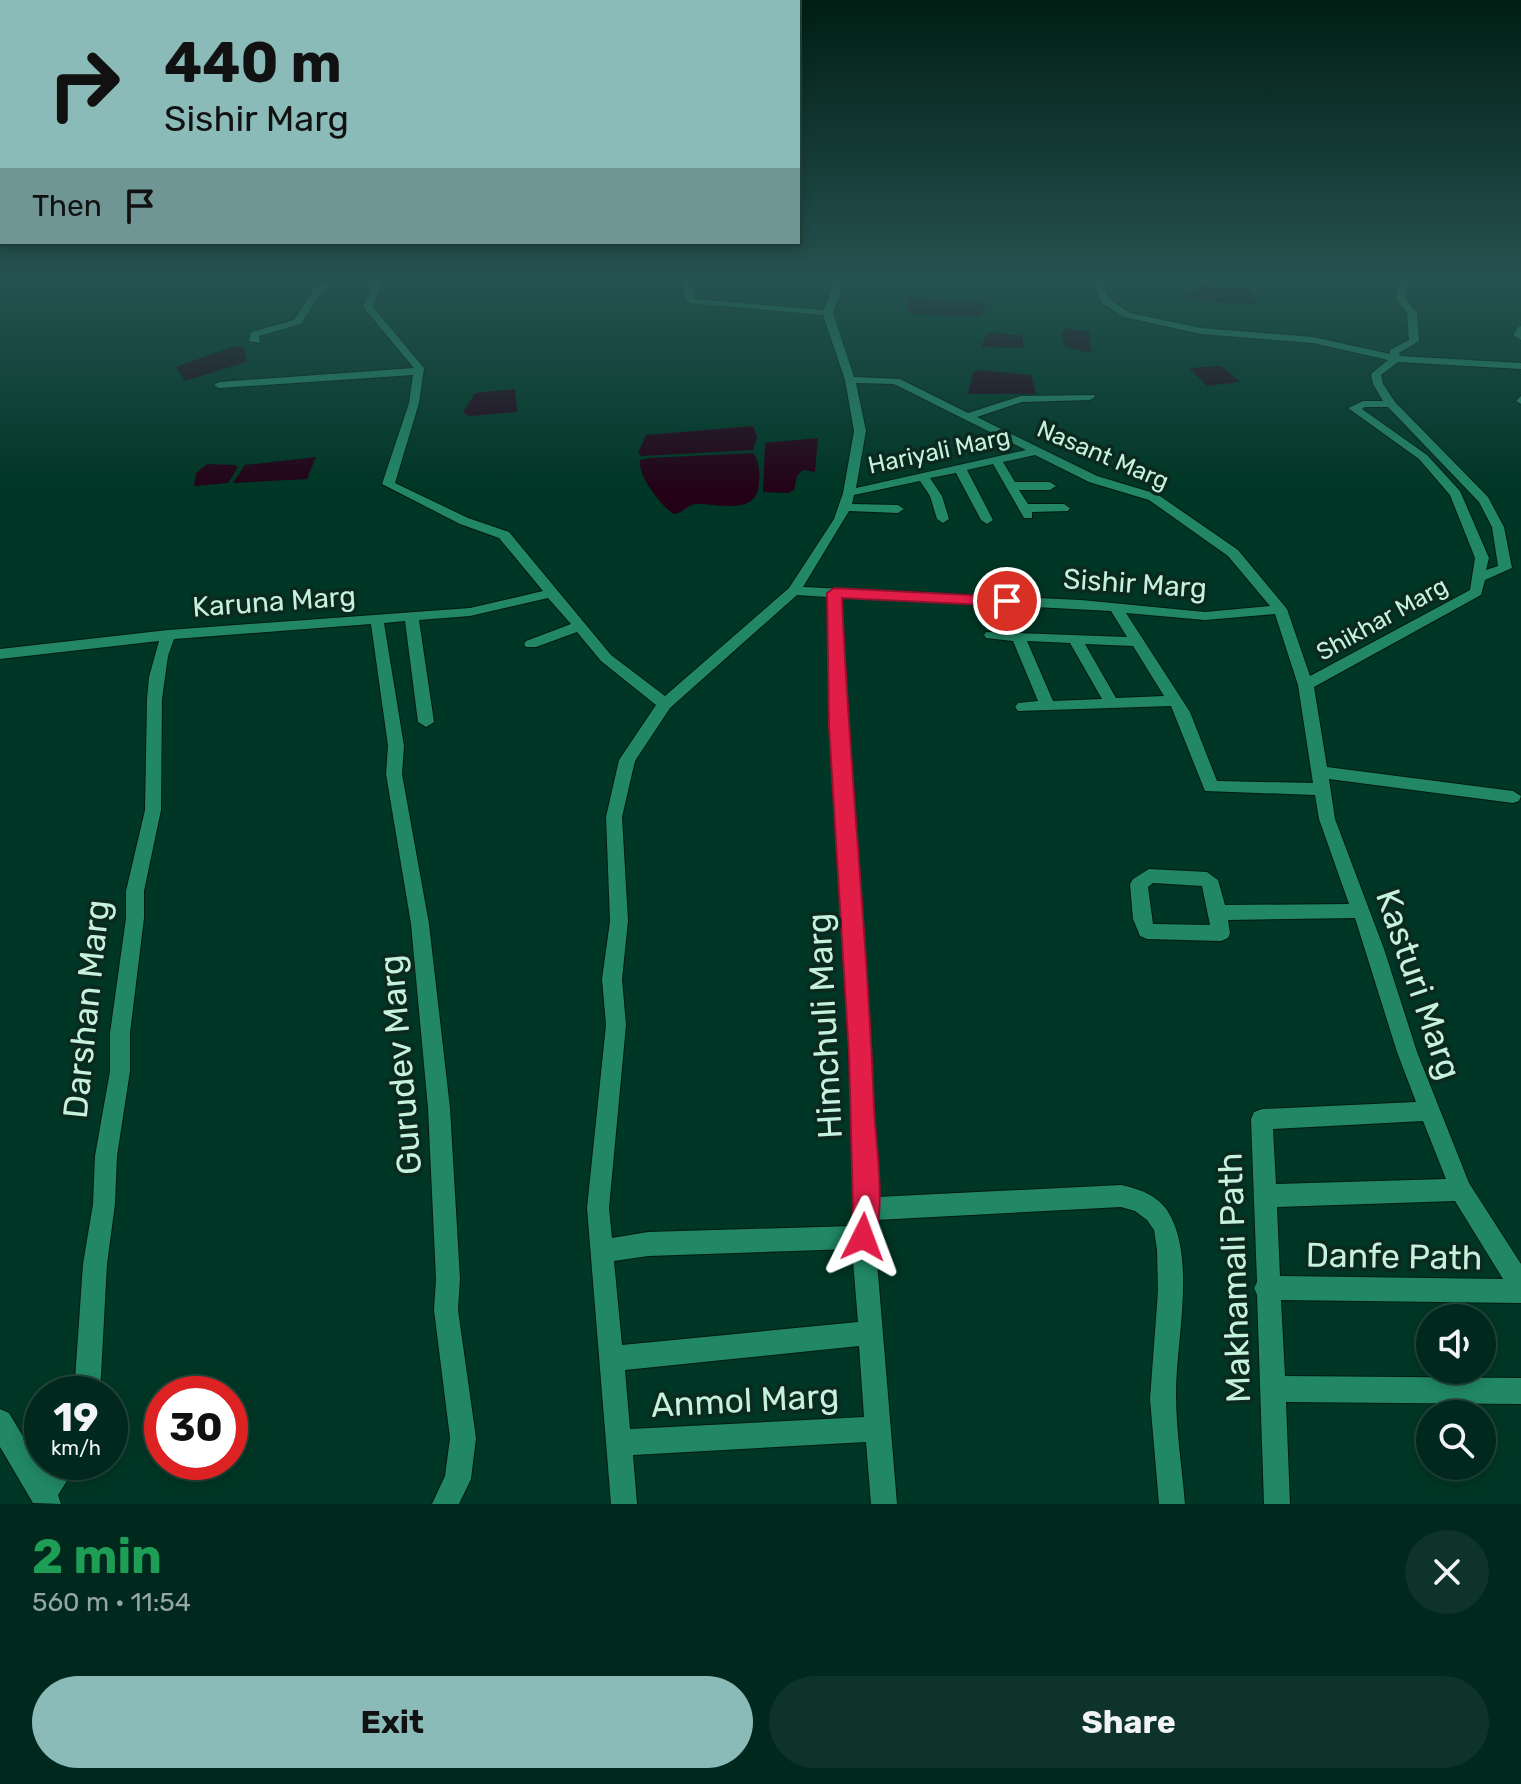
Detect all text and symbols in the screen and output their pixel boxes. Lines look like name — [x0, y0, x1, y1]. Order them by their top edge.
text: 440 m — [164, 30, 342, 96]
icon: right — [32, 32, 136, 136]
text: Sishir Marg — [164, 97, 349, 140]
icon: arrive — [118, 184, 162, 228]
text: Then — [32, 188, 102, 224]
street label: Nasant Marg — [1033, 415, 1173, 495]
street label: Hariyali Marg — [865, 422, 1013, 480]
street label: Sishir Marg — [1062, 562, 1208, 605]
pin — [973, 567, 1041, 635]
street label: Shikhar Marg — [1312, 571, 1452, 667]
street label: Karuna Marg — [191, 579, 357, 624]
icon: arrive — [985, 579, 1029, 623]
street label: Kasturi Marg — [1367, 884, 1470, 1085]
street label: Darshan Marg — [55, 898, 118, 1120]
street label: Himchuli Marg — [798, 912, 851, 1140]
street label: Gurudev Marg — [370, 953, 431, 1177]
street label: Makhamali Path — [1210, 1152, 1259, 1404]
position arrow — [821, 1195, 905, 1279]
street label: Danfe Path — [1305, 1234, 1483, 1279]
map controls — [1416, 1304, 1496, 1480]
button: sound — [1416, 1304, 1496, 1384]
street label: Anmol Marg — [650, 1375, 840, 1426]
speed limit sign: 30 — [144, 1376, 248, 1480]
text: 19 — [53, 1394, 99, 1441]
button: search — [1416, 1400, 1496, 1480]
text: km/h — [51, 1436, 101, 1460]
text: 2 min — [32, 1528, 162, 1585]
button: close — [1405, 1530, 1489, 1614]
text: 560 m · 11:54 — [32, 1587, 191, 1618]
button: Exit — [32, 1676, 753, 1768]
button: Share — [769, 1676, 1489, 1768]

